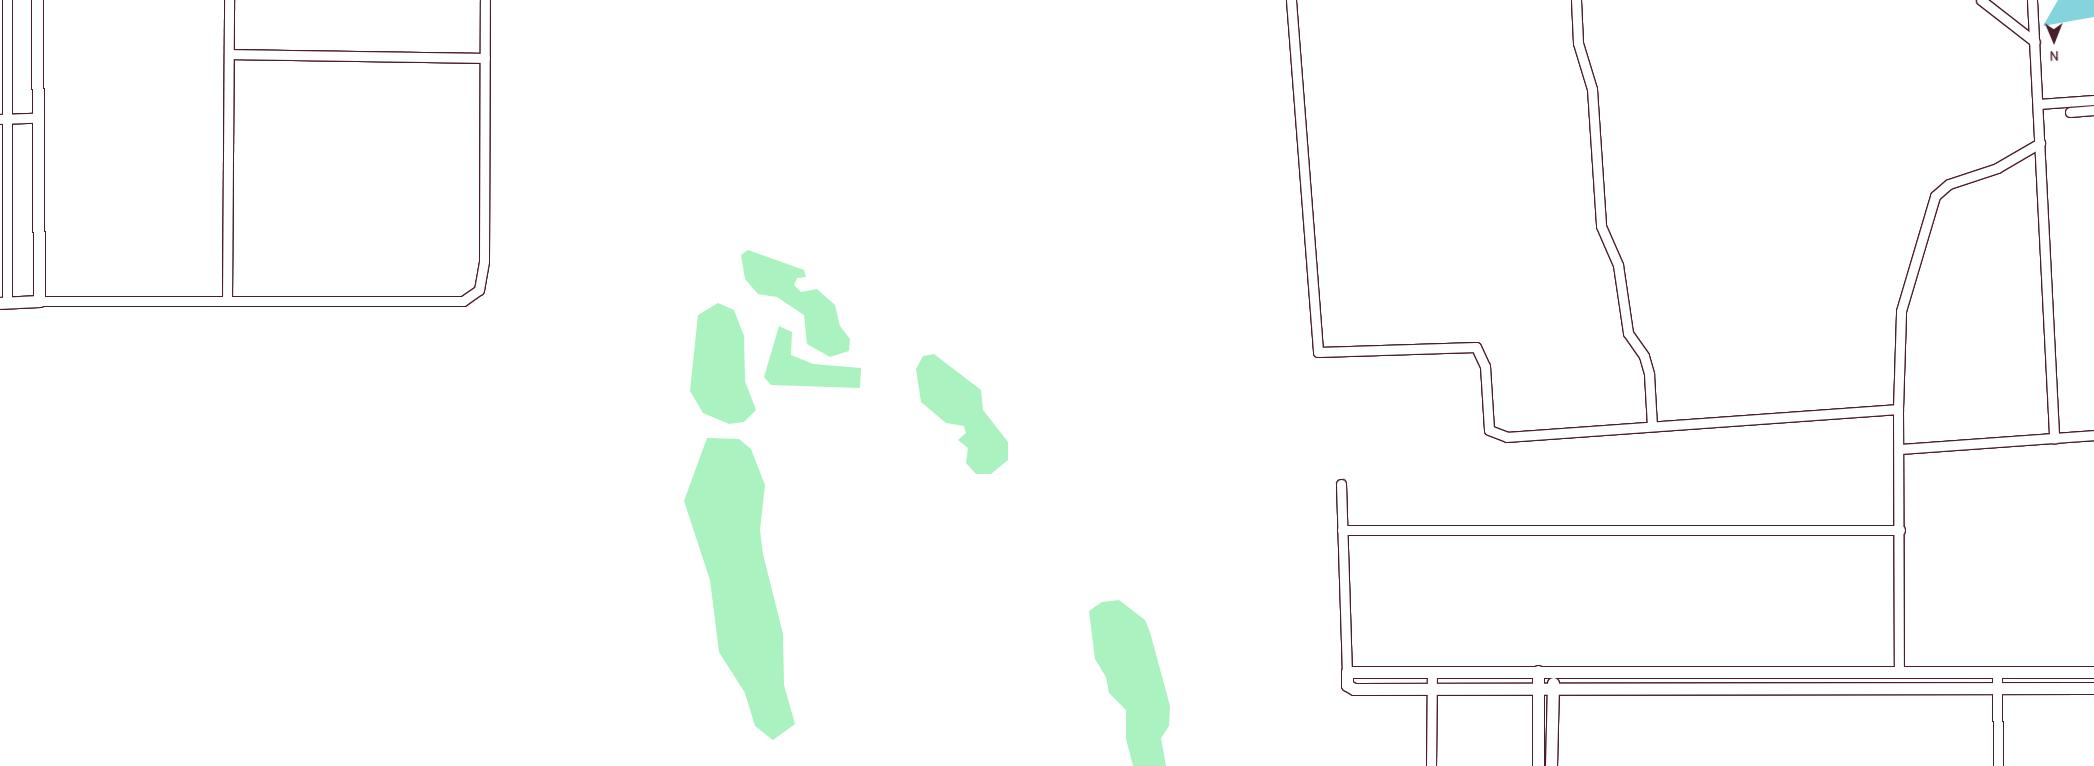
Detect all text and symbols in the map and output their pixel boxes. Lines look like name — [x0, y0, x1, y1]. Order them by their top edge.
north arrow — [2029, 15, 2079, 65]
text: N — [2050, 47, 2059, 64]

